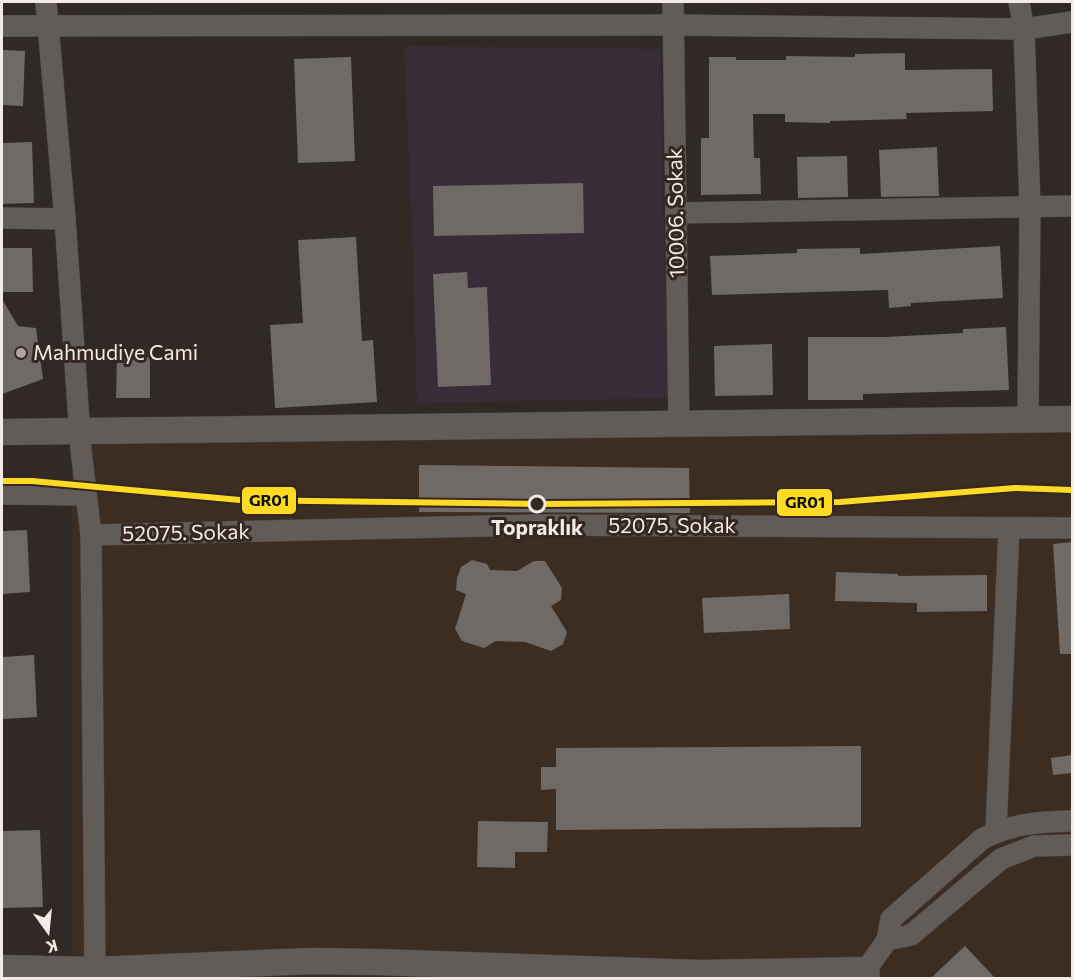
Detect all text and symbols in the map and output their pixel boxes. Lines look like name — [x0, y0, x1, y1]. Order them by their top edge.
street label: 10006. Sokak — [661, 148, 688, 278]
place label: Mahmudiye Cami — [33, 339, 198, 364]
marker: Mahmudiye Cami — [14, 346, 28, 360]
line badge: GR01 — [241, 486, 297, 515]
line badge: GR01 — [776, 488, 833, 517]
text: GR01 — [249, 490, 289, 509]
text: GR01 — [785, 492, 825, 511]
marker: Topraklık — [528, 495, 546, 513]
street label: 52075. Sokak — [608, 512, 736, 537]
place label: Topraklık — [491, 514, 583, 539]
street label: 52075. Sokak — [122, 518, 250, 545]
north arrow — [18, 902, 78, 962]
text: K — [44, 936, 60, 958]

